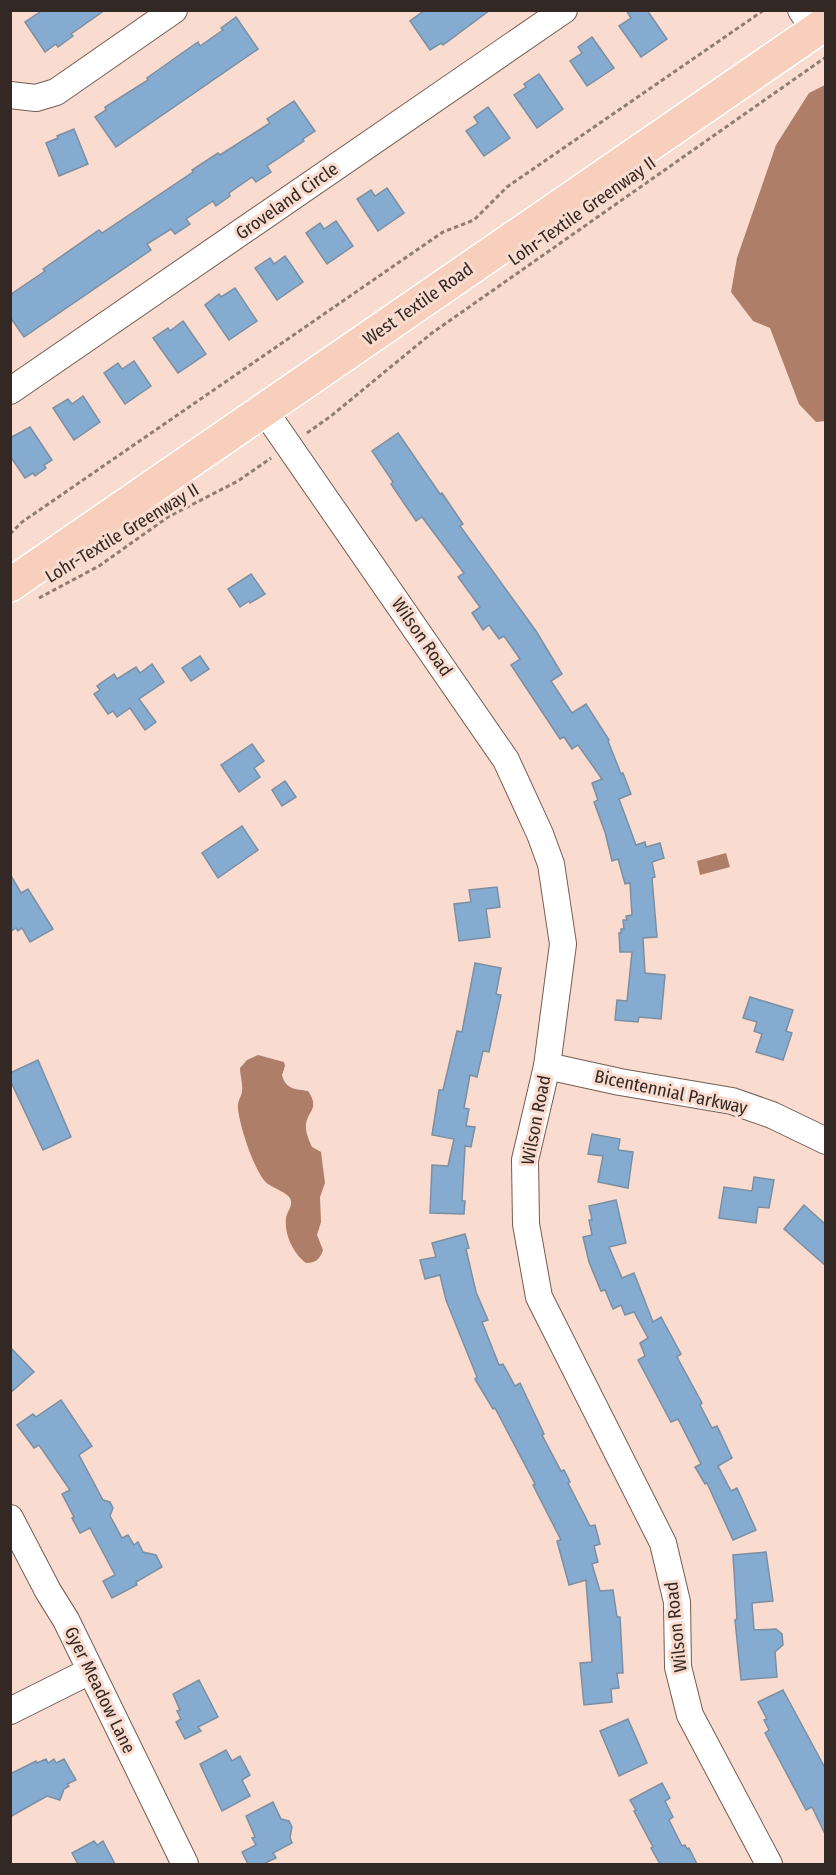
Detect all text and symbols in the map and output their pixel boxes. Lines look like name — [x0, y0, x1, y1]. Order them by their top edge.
street label: Lohr-Textile Greenway II — [504, 152, 660, 270]
street label: Groveland Circle — [232, 158, 342, 244]
street label: West Textile Road — [359, 258, 477, 350]
street label: Lohr-Textile Greenway II — [41, 478, 203, 588]
street label: Wilson Road — [387, 593, 457, 681]
street label: Bicentennial Parkway — [592, 1065, 750, 1119]
street label: Wilson Road — [517, 1073, 555, 1167]
street label: Wilson Road — [660, 1581, 692, 1673]
street label: Gyer Meadow Lane — [60, 1623, 140, 1757]

